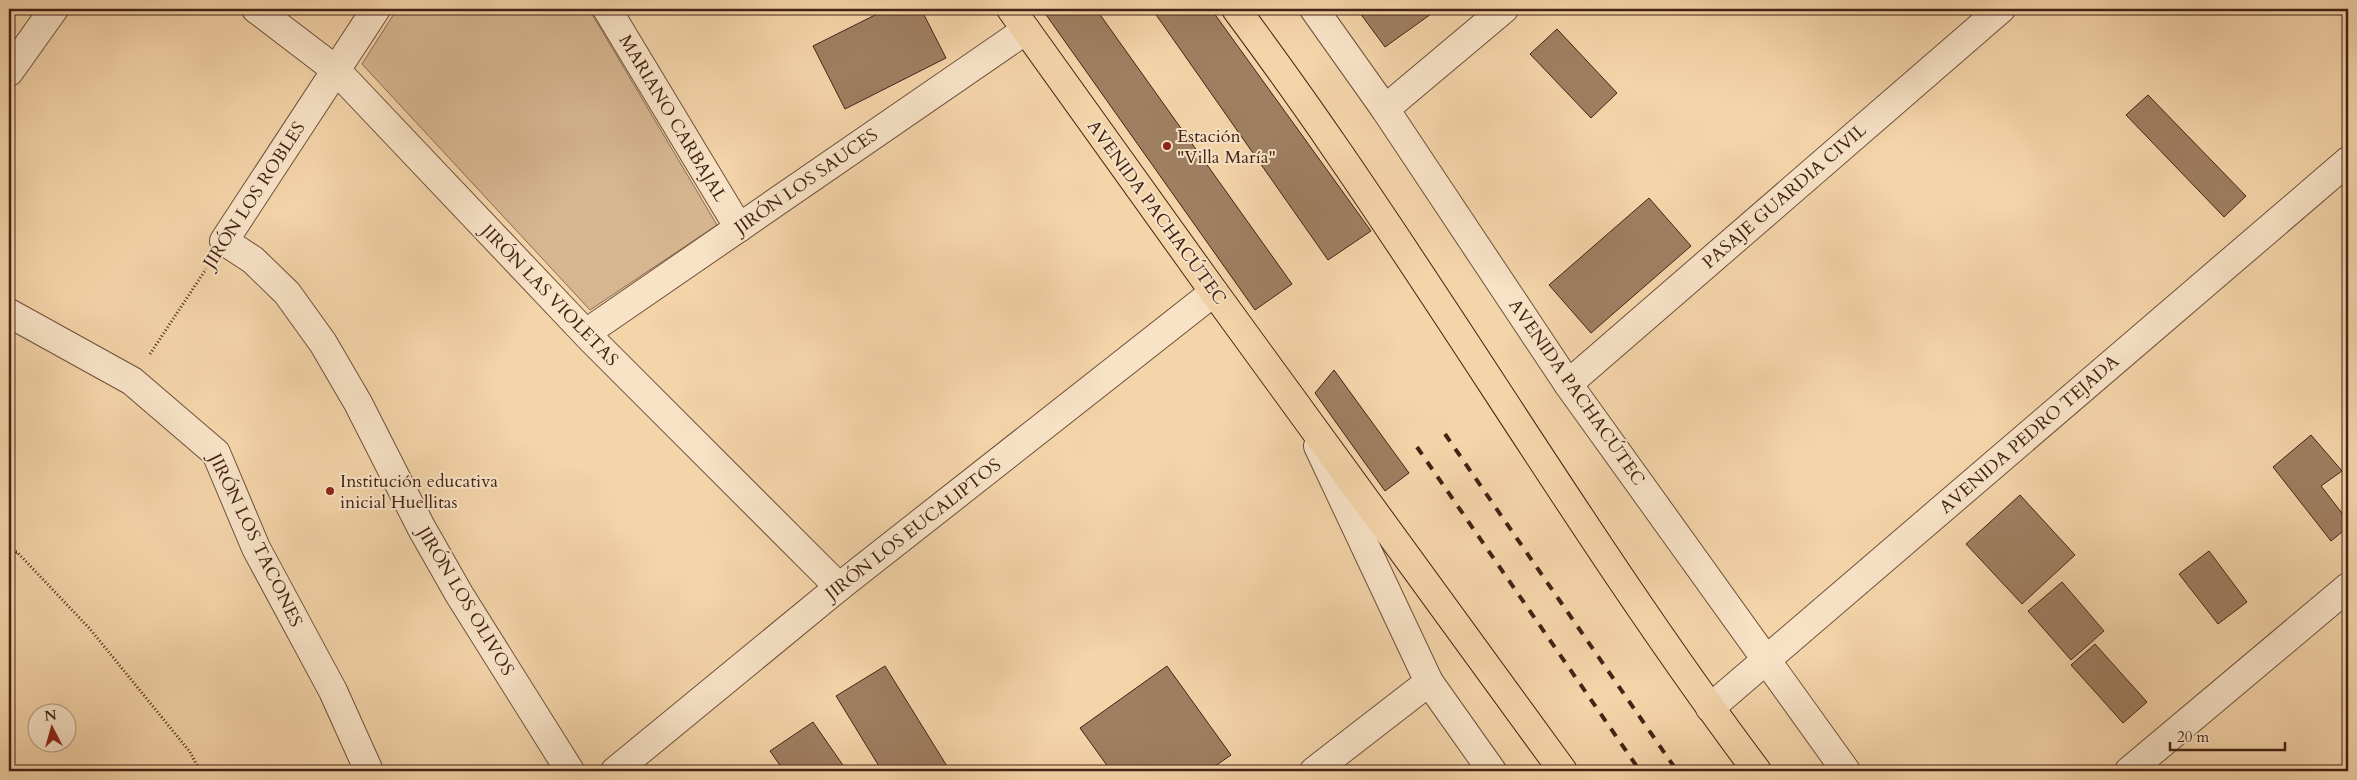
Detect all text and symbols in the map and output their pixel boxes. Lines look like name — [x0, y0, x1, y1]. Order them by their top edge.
street label: MARIANO CARBAJAL — [613, 30, 732, 207]
street label: AVENIDA PACHACÚTEC — [1081, 115, 1232, 310]
street label: JIRÓN LOS ROBLES — [196, 117, 311, 276]
street label: PASAJE GUARDIA CIVIL — [1697, 118, 1872, 275]
street label: JIRÓN LOS SAUCES — [727, 123, 883, 242]
place label: Estación "Villa María" — [1177, 124, 1276, 170]
marker: Estación "Villa María" — [1161, 140, 1173, 152]
street label: JIRÓN LAS VIOLETAS — [473, 217, 624, 372]
street label: AVENIDA PACHACÚTEC — [1503, 294, 1651, 491]
street label: AVENIDA PEDRO TEJADA — [1934, 349, 2125, 520]
street label: JIRÓN LOS TACONES — [201, 447, 308, 631]
street label: JIRÓN LOS EUCALIPTOS — [818, 453, 1007, 608]
place label: Institución educativa inicial Huellitas — [340, 469, 498, 515]
marker: Institución educativa inicial Huellitas — [324, 485, 336, 497]
street label: JIRÓN LOS OLIVOS — [410, 520, 520, 680]
north arrow — [28, 702, 78, 752]
text: N — [44, 705, 58, 726]
scale bar — [2170, 720, 2284, 752]
text: 20 m — [2177, 727, 2209, 747]

